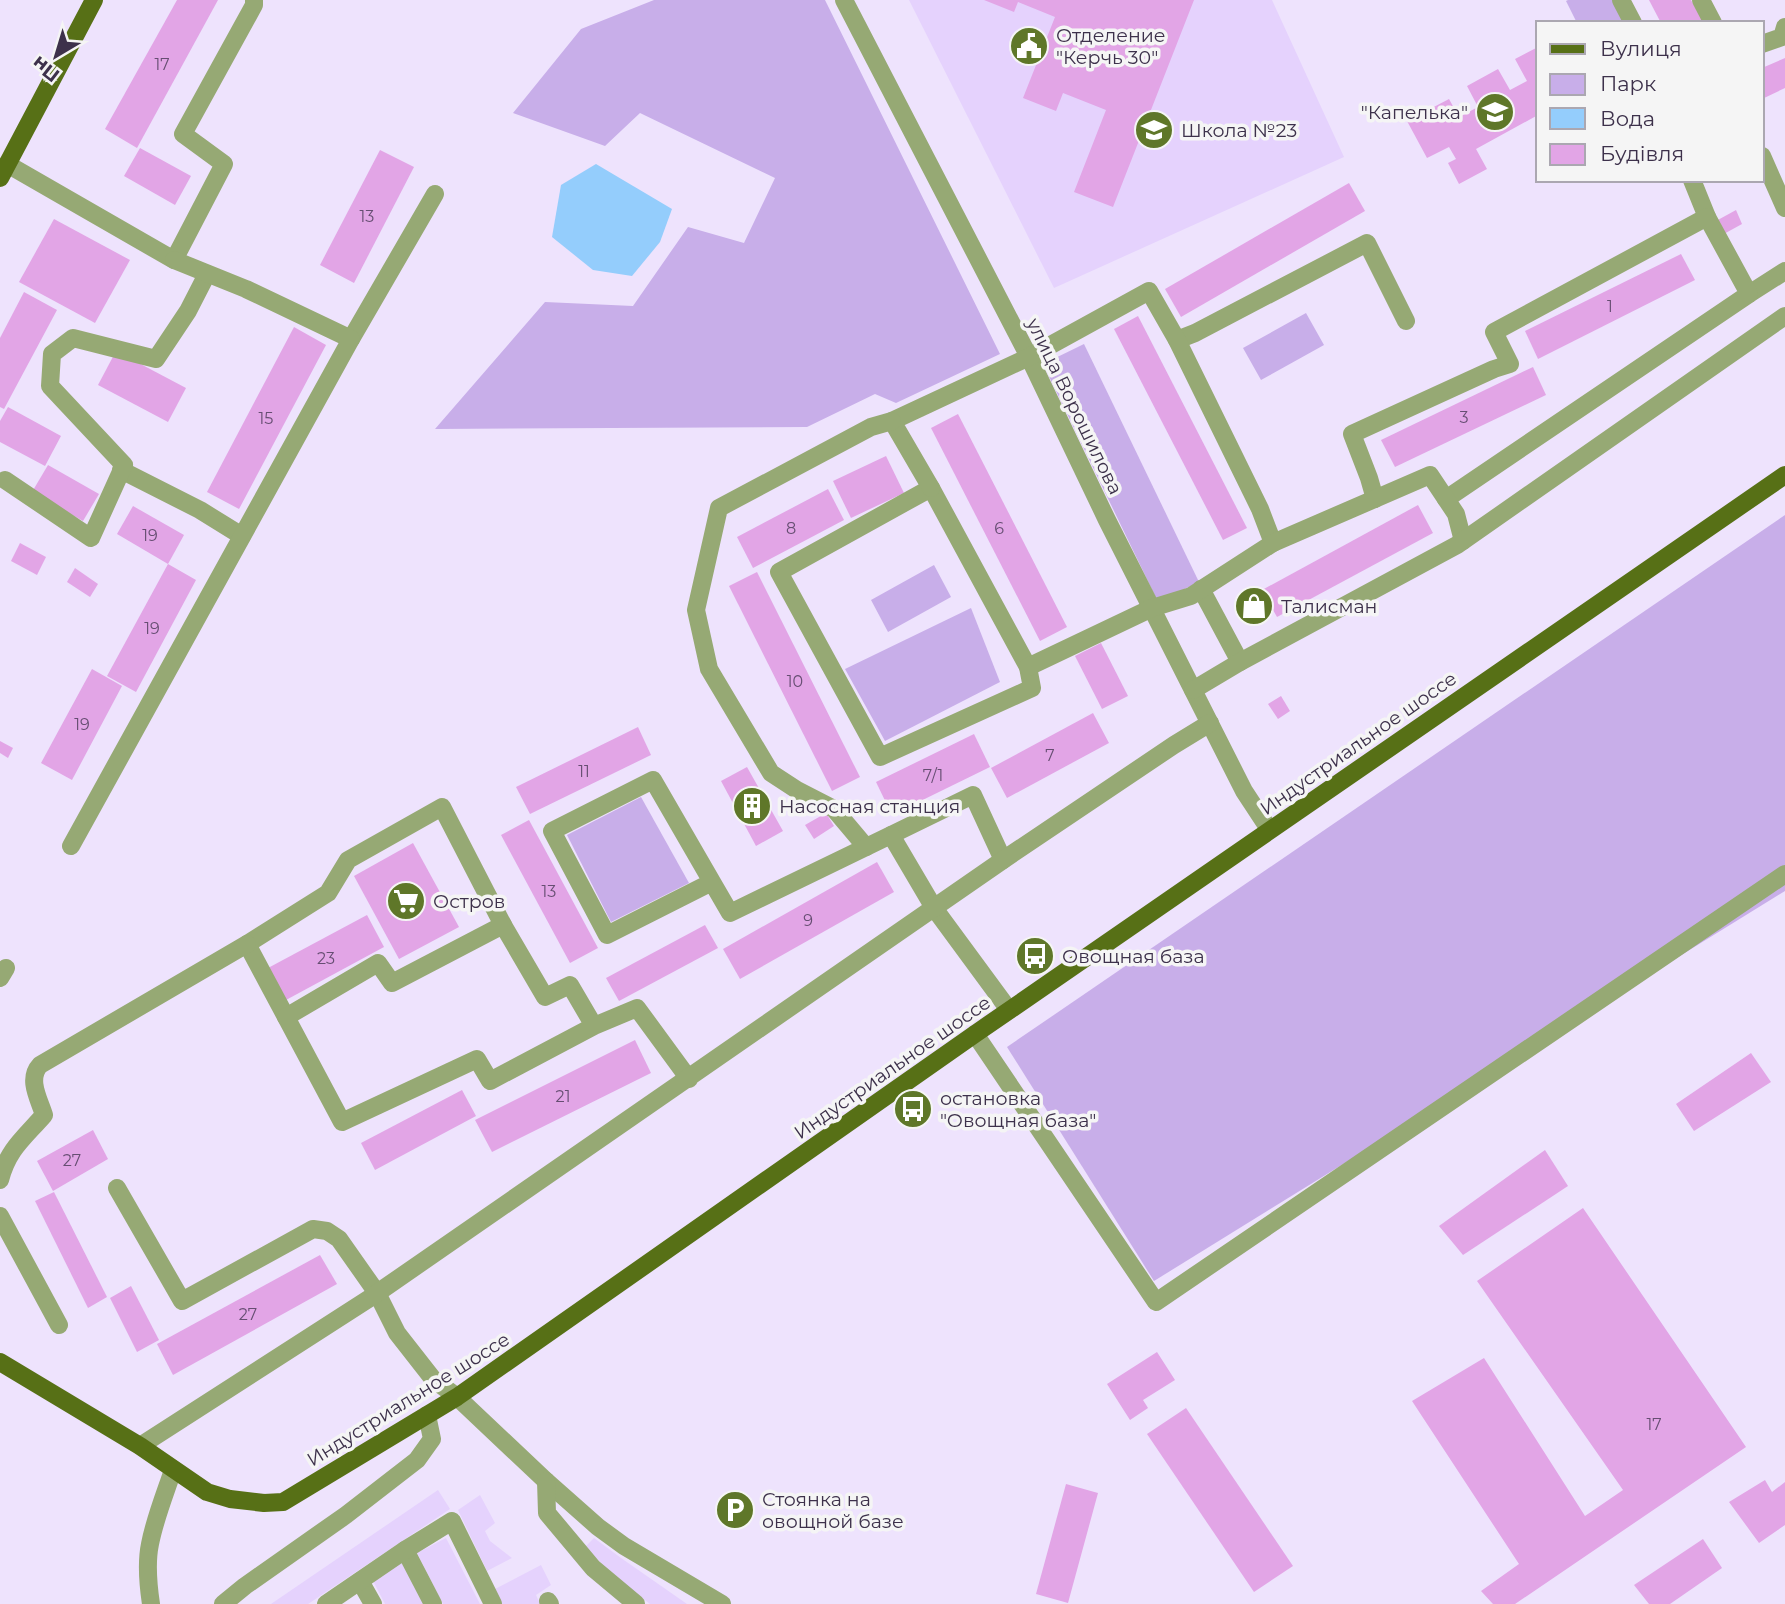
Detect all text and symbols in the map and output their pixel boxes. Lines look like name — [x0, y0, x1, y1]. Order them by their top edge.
north arrow — [21, 21, 91, 91]
legend — [1536, 21, 1764, 182]
place label: Отделение "Керчь 30" — [1056, 24, 1166, 69]
public building icon: Отделение "Керчь 30" — [1008, 25, 1050, 67]
text: Вулиця — [1600, 36, 1682, 61]
text: Пн — [27, 51, 64, 87]
house number: 17 — [154, 55, 170, 74]
text: Парк — [1600, 71, 1656, 96]
school or university icon: "Капелька" — [1474, 91, 1516, 133]
place label: "Капелька" — [1361, 101, 1468, 124]
text: Вода — [1600, 106, 1655, 131]
school or university icon: Школа №23 — [1133, 109, 1175, 151]
place label: Школа №23 — [1181, 119, 1297, 142]
text: Будівля — [1600, 141, 1684, 166]
house number: 13 — [360, 207, 374, 226]
house number: 1 — [1607, 297, 1613, 316]
street label: улица Ворошилова — [1021, 313, 1127, 498]
house number: 3 — [1459, 408, 1469, 427]
house number: 15 — [259, 409, 273, 428]
house number: 8 — [786, 519, 796, 538]
house number: 6 — [994, 519, 1004, 538]
house number: 19 — [142, 526, 158, 545]
shop icon: Талисман — [1233, 585, 1275, 627]
place label: Талисман — [1281, 595, 1377, 618]
house number: 19 — [144, 619, 160, 638]
street label: Индустриальное шоссе — [1256, 667, 1461, 820]
house number: 10 — [787, 672, 803, 691]
house number: 19 — [74, 715, 90, 734]
house number: 7 — [1045, 746, 1055, 765]
house number: 11 — [578, 762, 590, 781]
house number: 7/1 — [923, 766, 943, 785]
building icon: Насосная станция — [731, 785, 773, 827]
place label: Насосная станция — [779, 795, 960, 818]
supermarket icon: Остров — [385, 880, 427, 922]
house number: 13 — [542, 882, 556, 901]
place label: Остров — [433, 890, 505, 913]
house number: 9 — [803, 911, 813, 930]
bus stop icon: Овощная база — [1014, 935, 1056, 977]
place label: Овощная база — [1062, 945, 1205, 968]
house number: 23 — [317, 949, 335, 968]
street label: Индустриальное шоссе — [790, 991, 995, 1144]
house number: 21 — [556, 1087, 570, 1106]
place label: остановка "Овощная база" — [940, 1087, 1096, 1132]
bus stop icon: остановка "Овощная база" — [892, 1088, 934, 1130]
house number: 27 — [63, 1151, 81, 1170]
house number: 27 — [239, 1305, 257, 1324]
street label: Индустриальное шоссе — [303, 1327, 514, 1471]
house number: 17 — [1646, 1415, 1662, 1434]
place label: Стоянка на овощной базе — [762, 1488, 904, 1533]
parking icon: Стоянка на овощной базе — [714, 1489, 756, 1531]

